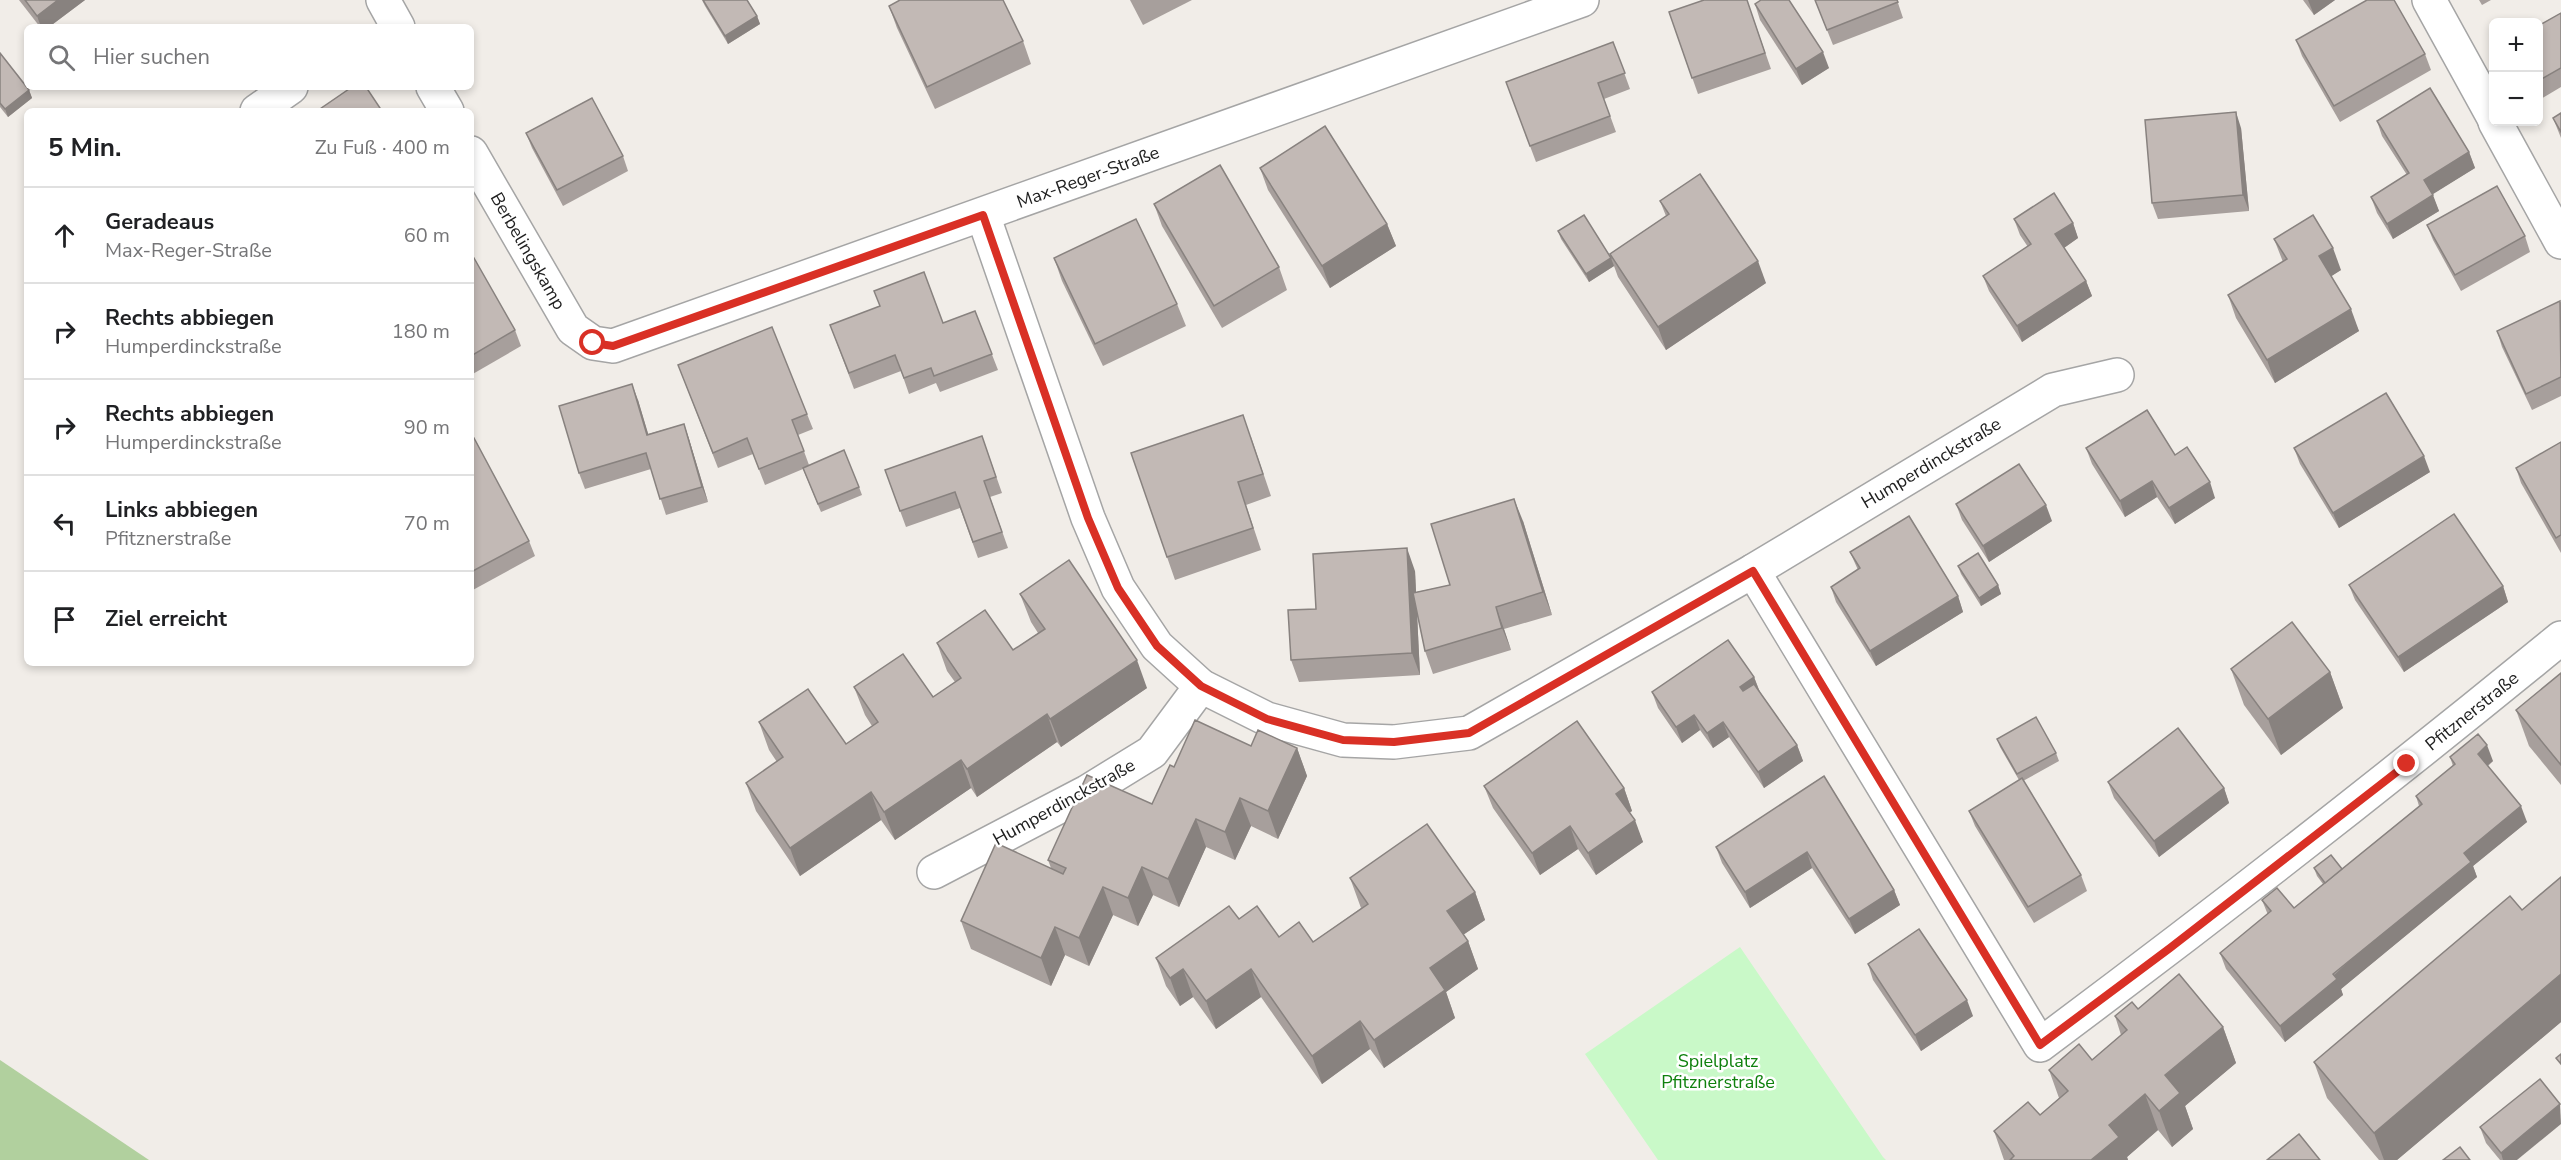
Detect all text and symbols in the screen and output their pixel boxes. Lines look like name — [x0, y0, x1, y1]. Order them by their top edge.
map controls — [2489, 18, 2543, 126]
button: + — [2489, 18, 2543, 72]
search box — [24, 24, 474, 90]
icon: search — [45, 41, 78, 74]
text: Hier suchen — [93, 42, 210, 72]
button: − — [2489, 72, 2543, 126]
text: 5 Min. — [48, 130, 121, 165]
text: Zu Fuß · 400 m — [315, 134, 450, 161]
street label: Max-Reger-Straße — [1013, 140, 1163, 214]
street label: Berbelingskamp — [485, 188, 571, 314]
text: Geradeaus — [105, 207, 214, 237]
icon: ahead — [48, 219, 81, 252]
text: 60 m — [404, 222, 450, 249]
text: Max-Reger-Straße — [105, 237, 272, 264]
text: Rechts abbiegen — [105, 303, 274, 333]
icon: right — [48, 315, 81, 348]
text: 180 m — [392, 318, 450, 345]
route start — [579, 329, 605, 355]
text: Humperdinckstraße — [105, 333, 282, 360]
text: Rechts abbiegen — [105, 399, 274, 429]
icon: right — [48, 411, 81, 444]
street label: Humperdinckstraße — [1857, 412, 2005, 514]
text: 90 m — [404, 414, 450, 441]
text: Humperdinckstraße — [105, 429, 282, 456]
text: Links abbiegen — [105, 495, 258, 525]
icon: left — [48, 507, 81, 540]
text: 70 m — [404, 510, 450, 537]
text: Pfitznerstraße — [105, 525, 231, 552]
icon: arrive — [48, 603, 81, 636]
text: Ziel erreicht — [105, 604, 227, 634]
street label: Pfitznerstraße — [2420, 666, 2524, 756]
route end — [2393, 750, 2419, 776]
street label: Humperdinckstraße — [989, 753, 1139, 851]
park label: Spielplatz Pfitznerstraße — [1661, 1049, 1775, 1094]

